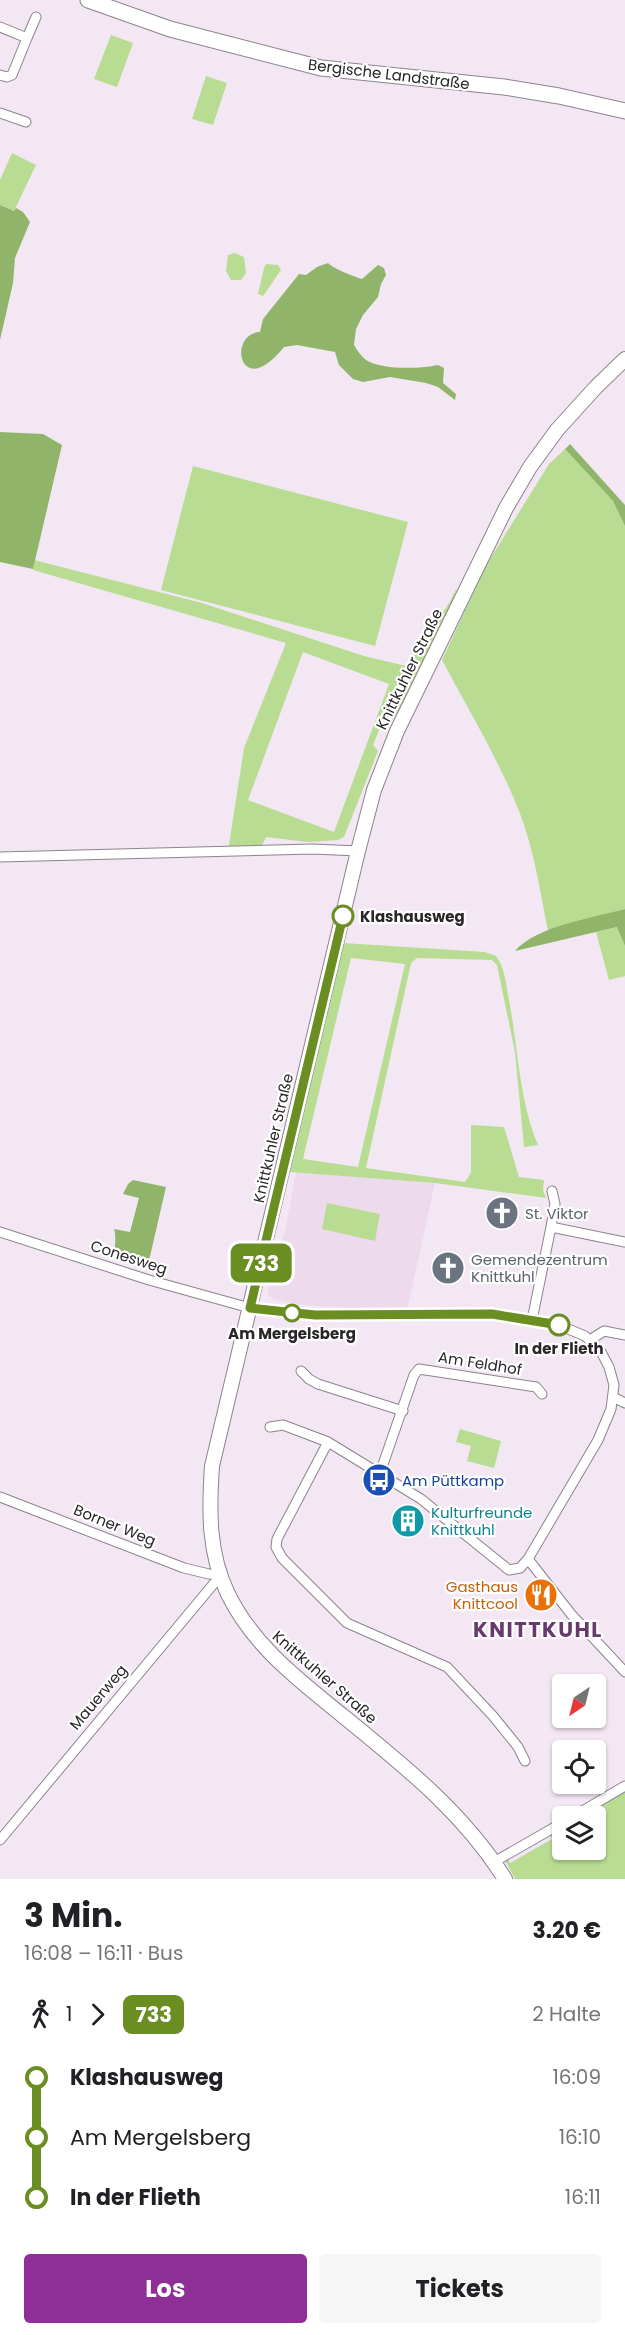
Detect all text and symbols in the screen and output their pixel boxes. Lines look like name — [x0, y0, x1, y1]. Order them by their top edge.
street label: Bergische Landstraße — [307, 54, 471, 94]
street label: Knittkuhler Straße — [371, 605, 447, 733]
marker: Klashausweg — [332, 905, 354, 927]
place label: Klashausweg — [360, 906, 465, 927]
street label: Knittkuhler Straße — [248, 1071, 298, 1205]
church icon: St. Viktor — [484, 1195, 520, 1231]
place label: St. Viktor — [525, 1203, 589, 1224]
street label: Conesweg — [88, 1235, 170, 1279]
line badge: 733 — [226, 1244, 296, 1282]
text: 733 — [243, 1249, 279, 1278]
place label: Gemendezentrum Knittkuhl — [471, 1249, 608, 1287]
church icon: Gemendezentrum Knittkuhl — [430, 1250, 466, 1286]
marker: Am Mergelsberg — [283, 1304, 301, 1322]
marker: In der Flieth — [548, 1314, 570, 1336]
place label: Am Mergelsberg — [228, 1323, 356, 1344]
place label: In der Flieth — [514, 1338, 604, 1359]
street label: Am Feldhof — [437, 1346, 523, 1380]
bus stop icon: Am Püttkamp — [361, 1462, 397, 1498]
place label: Am Püttkamp — [402, 1470, 504, 1491]
street label: Borner Weg — [71, 1499, 159, 1551]
place label: Kulturfreunde Knittkuhl — [431, 1502, 532, 1540]
building icon: Kulturfreunde Knittkuhl — [390, 1503, 426, 1539]
place label: Gasthaus Knittcool — [446, 1576, 518, 1614]
restaurant icon: Gasthaus Knittcool — [523, 1577, 559, 1613]
district label: KNITTKUHL — [473, 1615, 603, 1644]
street label: Knittkuhler Straße — [268, 1626, 382, 1728]
street label: Mauerweg — [64, 1660, 132, 1734]
north arrow — [552, 1674, 606, 1728]
map controls — [552, 1674, 606, 1860]
button: locate — [552, 1740, 606, 1794]
button: layers — [552, 1806, 606, 1860]
text: 3 Min. — [24, 1892, 123, 1939]
text: 3.20 € — [532, 1915, 601, 1946]
text: 16:08 – 16:11 · Bus — [24, 1939, 183, 1967]
icon: walk — [24, 1998, 57, 2031]
icon: forward — [81, 1998, 114, 2031]
text: 1 — [66, 2000, 72, 2028]
text: 733 — [135, 2000, 172, 2029]
text: 2 Halte — [532, 2000, 601, 2028]
text: Klashausweg — [70, 2062, 223, 2093]
text: 16:09 — [552, 2063, 601, 2091]
text: Am Mergelsberg — [70, 2122, 251, 2153]
text: 16:10 — [559, 2123, 601, 2151]
text: In der Flieth — [70, 2182, 201, 2213]
text: 16:11 — [565, 2183, 601, 2211]
button: Los — [24, 2254, 307, 2323]
button: Tickets — [319, 2254, 601, 2323]

